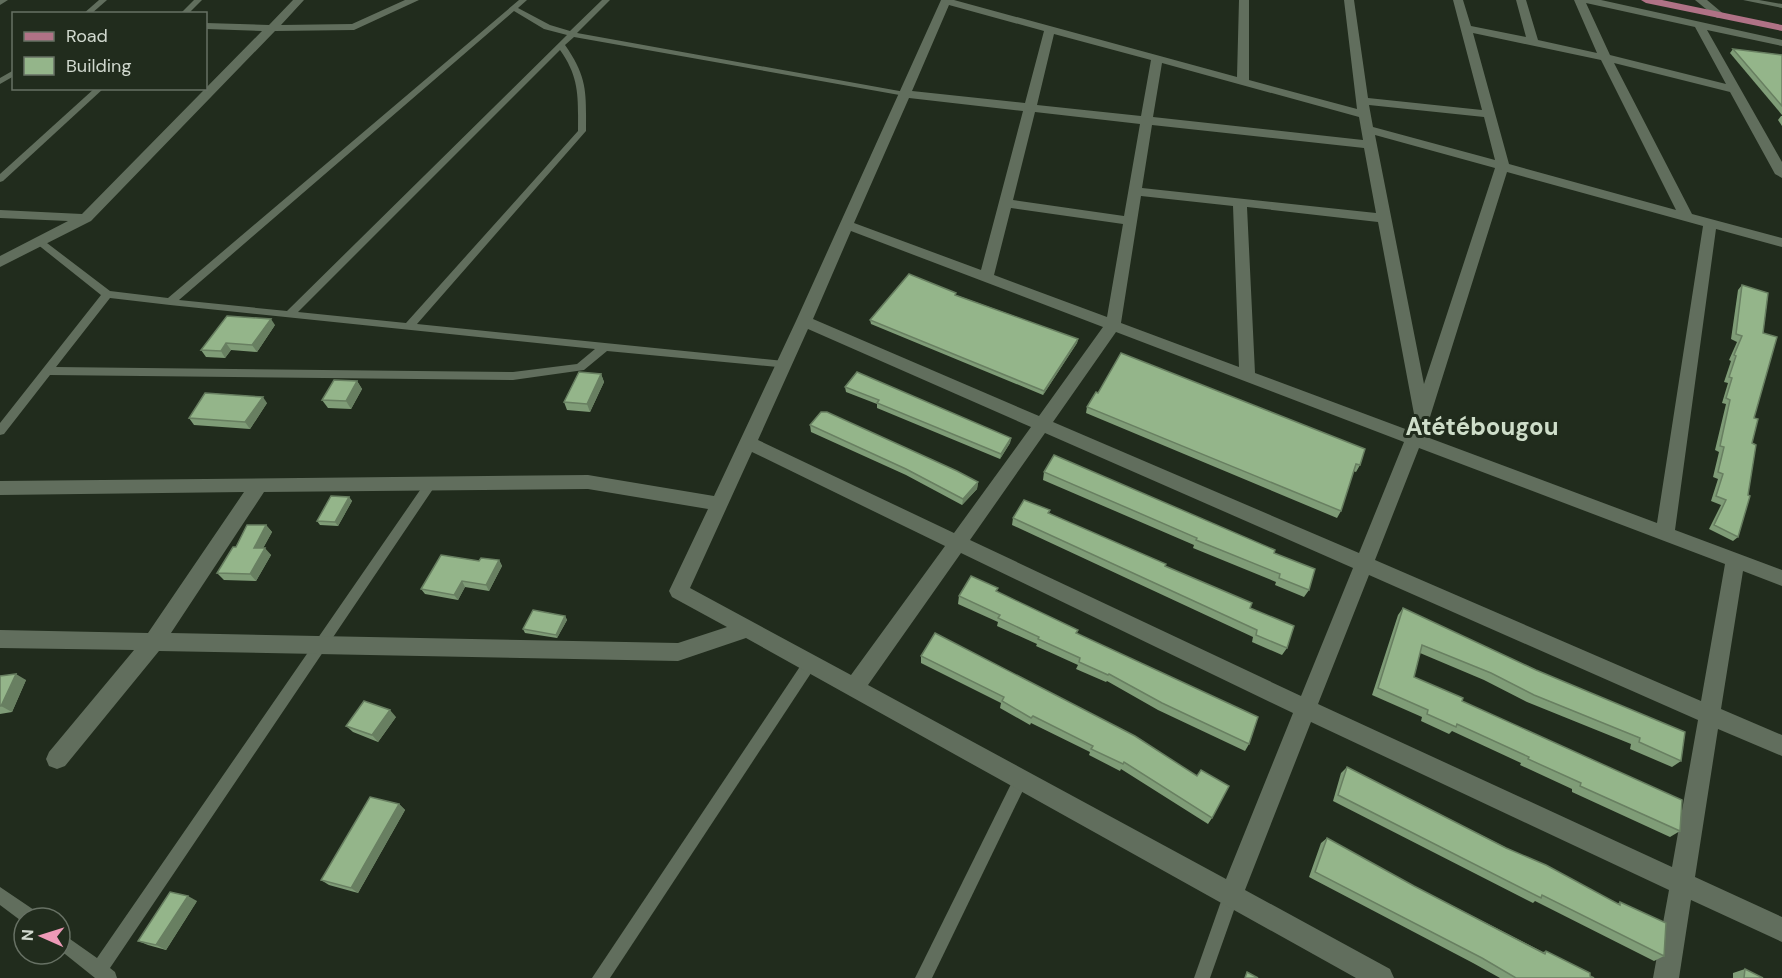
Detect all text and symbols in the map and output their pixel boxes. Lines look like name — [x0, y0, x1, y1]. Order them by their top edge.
legend — [12, 12, 207, 90]
text: Road — [66, 24, 108, 48]
text: Building — [66, 54, 131, 78]
district label: Atétébougou — [1405, 411, 1559, 442]
north arrow — [12, 906, 72, 966]
text: N — [17, 929, 38, 942]

